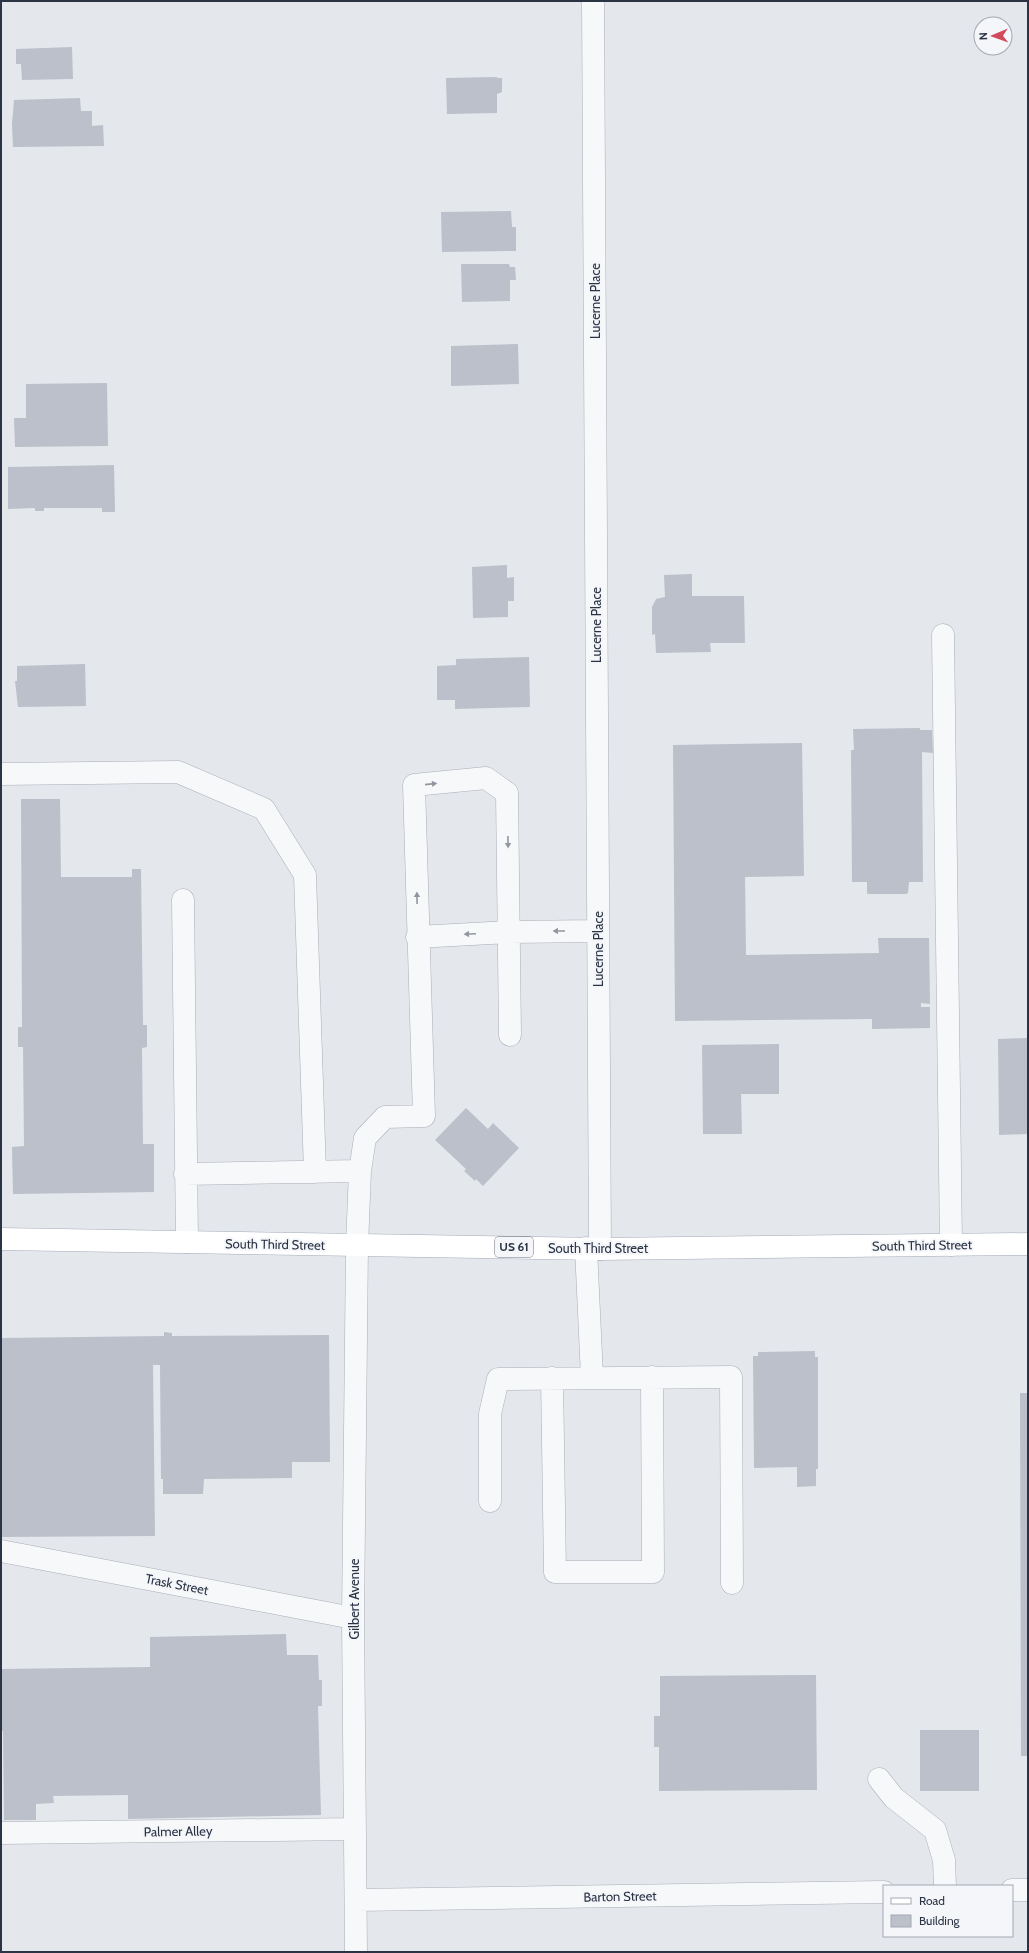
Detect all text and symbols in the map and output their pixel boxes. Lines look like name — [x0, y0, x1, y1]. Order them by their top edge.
north arrow — [973, 16, 1013, 56]
text: N — [976, 32, 990, 40]
street label: Lucerne Place — [587, 263, 603, 339]
street label: Lucerne Place — [588, 587, 604, 663]
one-way arrow — [425, 780, 437, 787]
one-way arrow — [505, 836, 511, 849]
one-way arrow — [414, 891, 420, 904]
street label: Lucerne Place — [590, 911, 606, 987]
one-way arrow — [552, 928, 565, 934]
one-way arrow — [464, 931, 476, 938]
street label: South Third Street — [225, 1235, 326, 1253]
street label: South Third Street — [872, 1236, 973, 1254]
road number: US 61 — [495, 1237, 533, 1257]
street label: South Third Street — [548, 1240, 649, 1256]
street label: Gilbert Avenue — [346, 1558, 362, 1640]
street label: Trask Street — [144, 1570, 210, 1598]
street label: Palmer Alley — [143, 1822, 213, 1840]
legend — [883, 1885, 1013, 1937]
street label: Barton Street — [583, 1887, 657, 1905]
text: Road — [919, 1893, 945, 1908]
text: Building — [919, 1913, 961, 1928]

